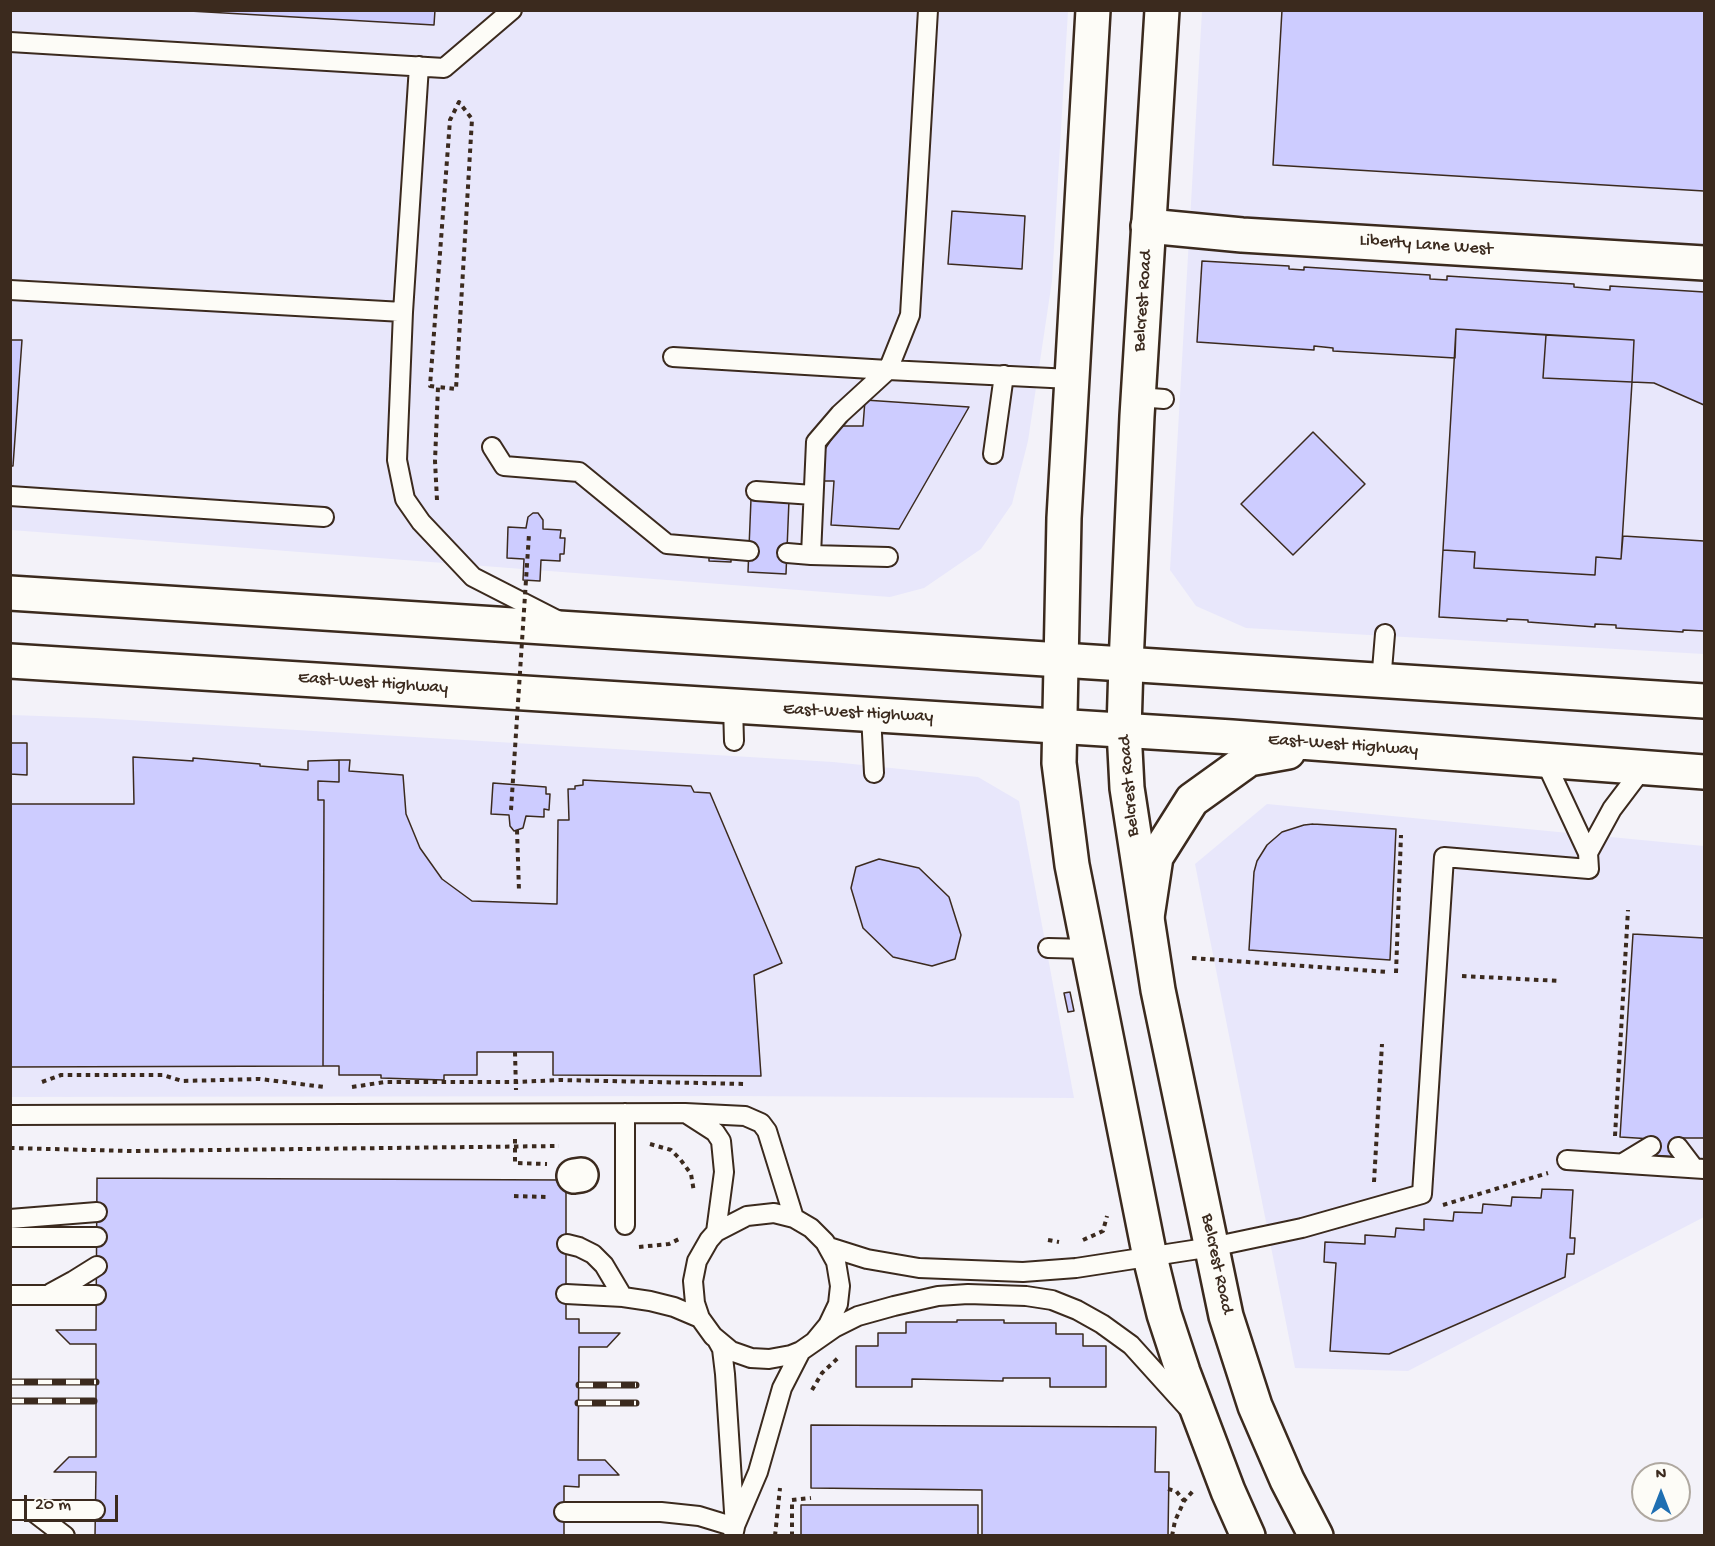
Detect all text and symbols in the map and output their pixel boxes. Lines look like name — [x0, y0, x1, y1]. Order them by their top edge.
street label: Liberty Lane West — [1359, 231, 1493, 261]
street label: Belcrest Road — [1130, 249, 1158, 353]
street label: East-West Highway — [297, 668, 449, 700]
street label: East-West Highway — [782, 699, 934, 729]
street label: East-West Highway — [1267, 730, 1419, 762]
street label: Belcrest Road — [1115, 734, 1145, 838]
street label: Belcrest Road — [1195, 1212, 1237, 1316]
north arrow — [1631, 1462, 1691, 1522]
text: N — [1656, 1466, 1666, 1485]
scale bar — [27, 1483, 122, 1521]
text: 20 m — [35, 1495, 71, 1516]

